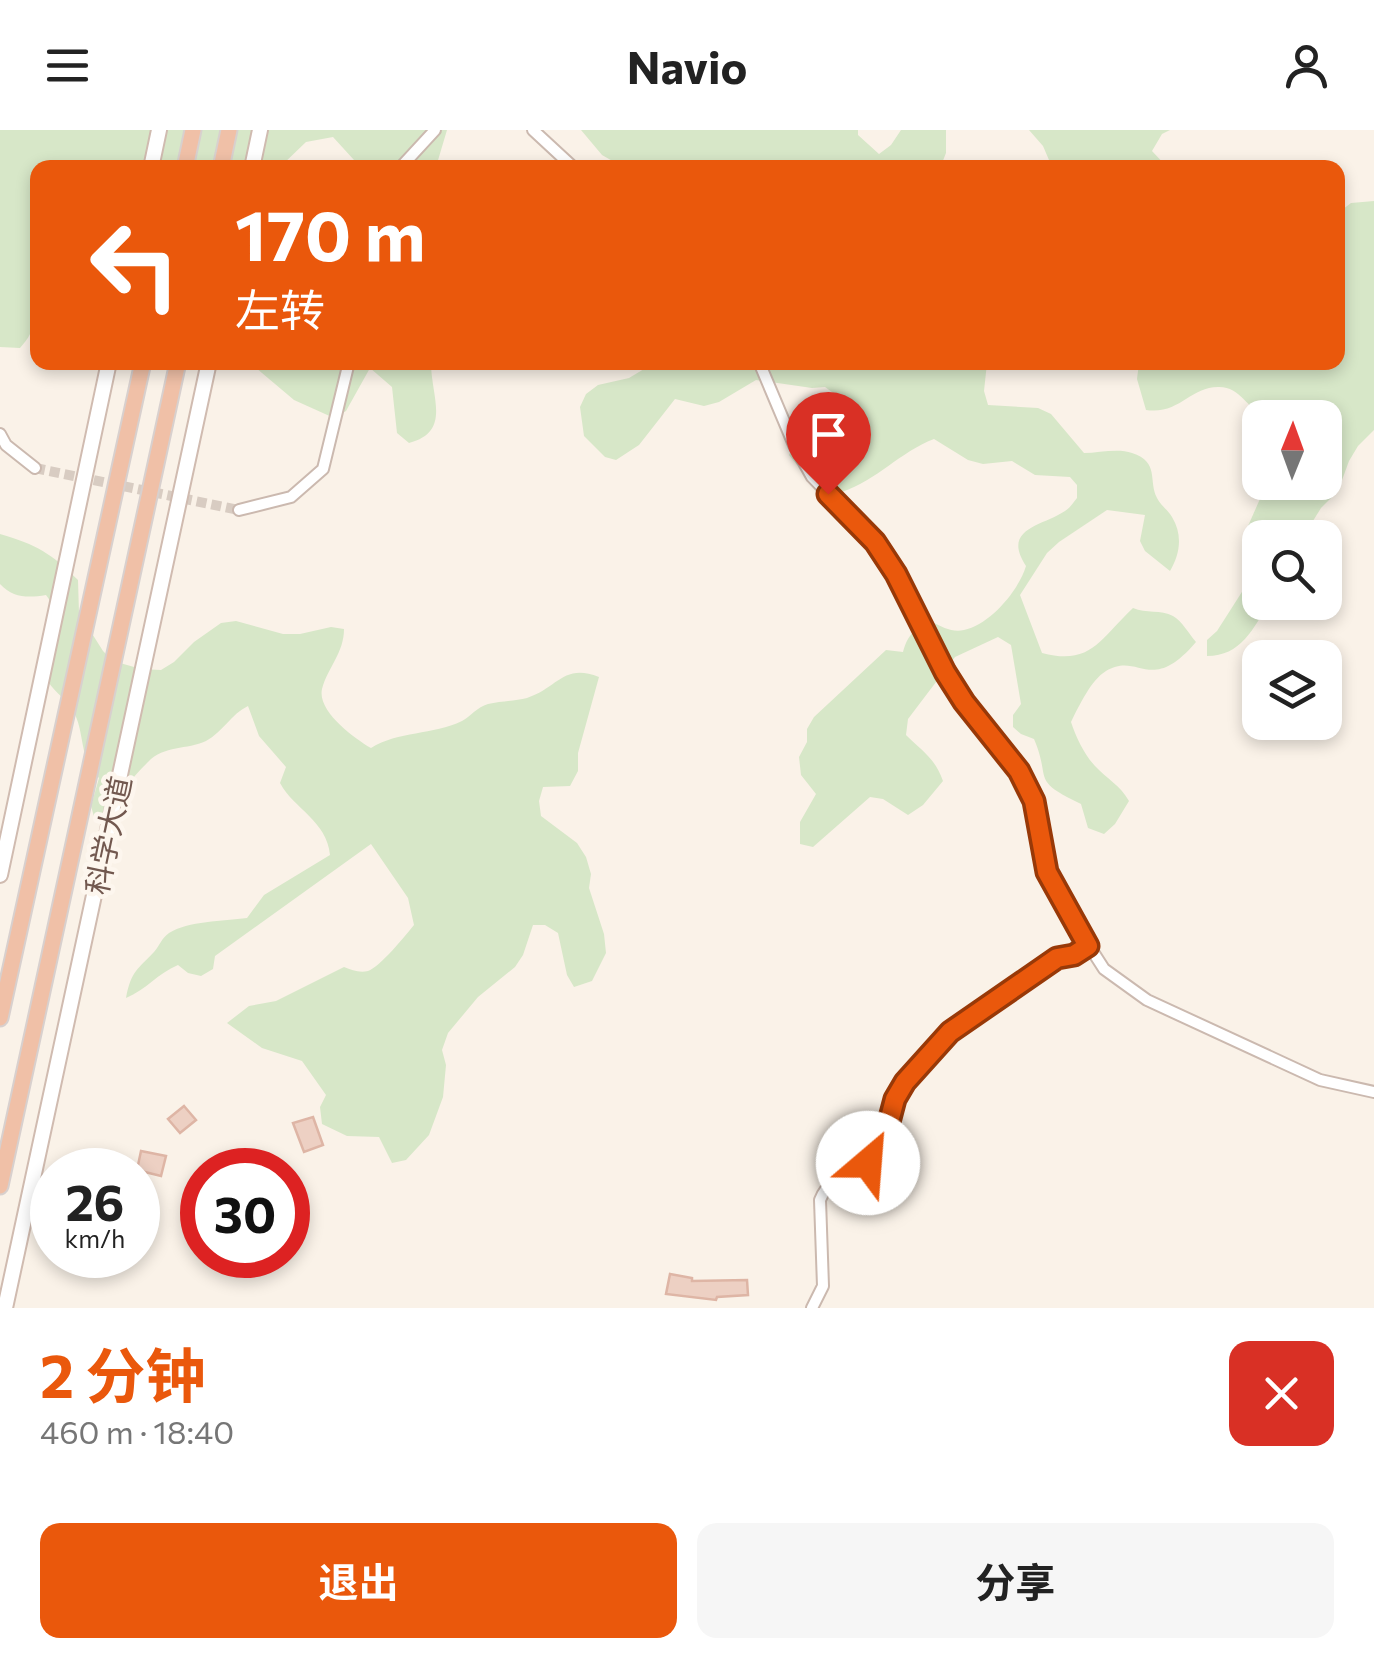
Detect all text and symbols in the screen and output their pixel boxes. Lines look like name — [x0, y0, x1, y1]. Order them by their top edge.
icon: menu — [40, 38, 95, 93]
text: Navio — [627, 38, 747, 93]
icon: person — [1279, 38, 1334, 93]
text: 170 m — [235, 190, 426, 275]
icon: left — [70, 200, 200, 330]
text: 左转 — [235, 281, 325, 336]
pin — [786, 392, 871, 495]
north arrow — [1242, 400, 1342, 500]
map controls — [1242, 400, 1342, 740]
icon: arrive — [801, 407, 856, 462]
button: search — [1242, 520, 1342, 620]
button: layers — [1242, 640, 1342, 740]
street label: 科学大道 — [76, 772, 138, 898]
position arrow — [816, 1111, 920, 1215]
speed limit sign: 30 — [180, 1148, 310, 1278]
text: 26 — [65, 1170, 124, 1231]
text: km/h — [65, 1223, 125, 1253]
text: 2 分钟 — [40, 1337, 206, 1410]
button: close — [1229, 1341, 1334, 1446]
text: 460 m · 18:40 — [40, 1411, 234, 1451]
button: 退出 — [40, 1523, 677, 1638]
button: 分享 — [697, 1523, 1334, 1638]

